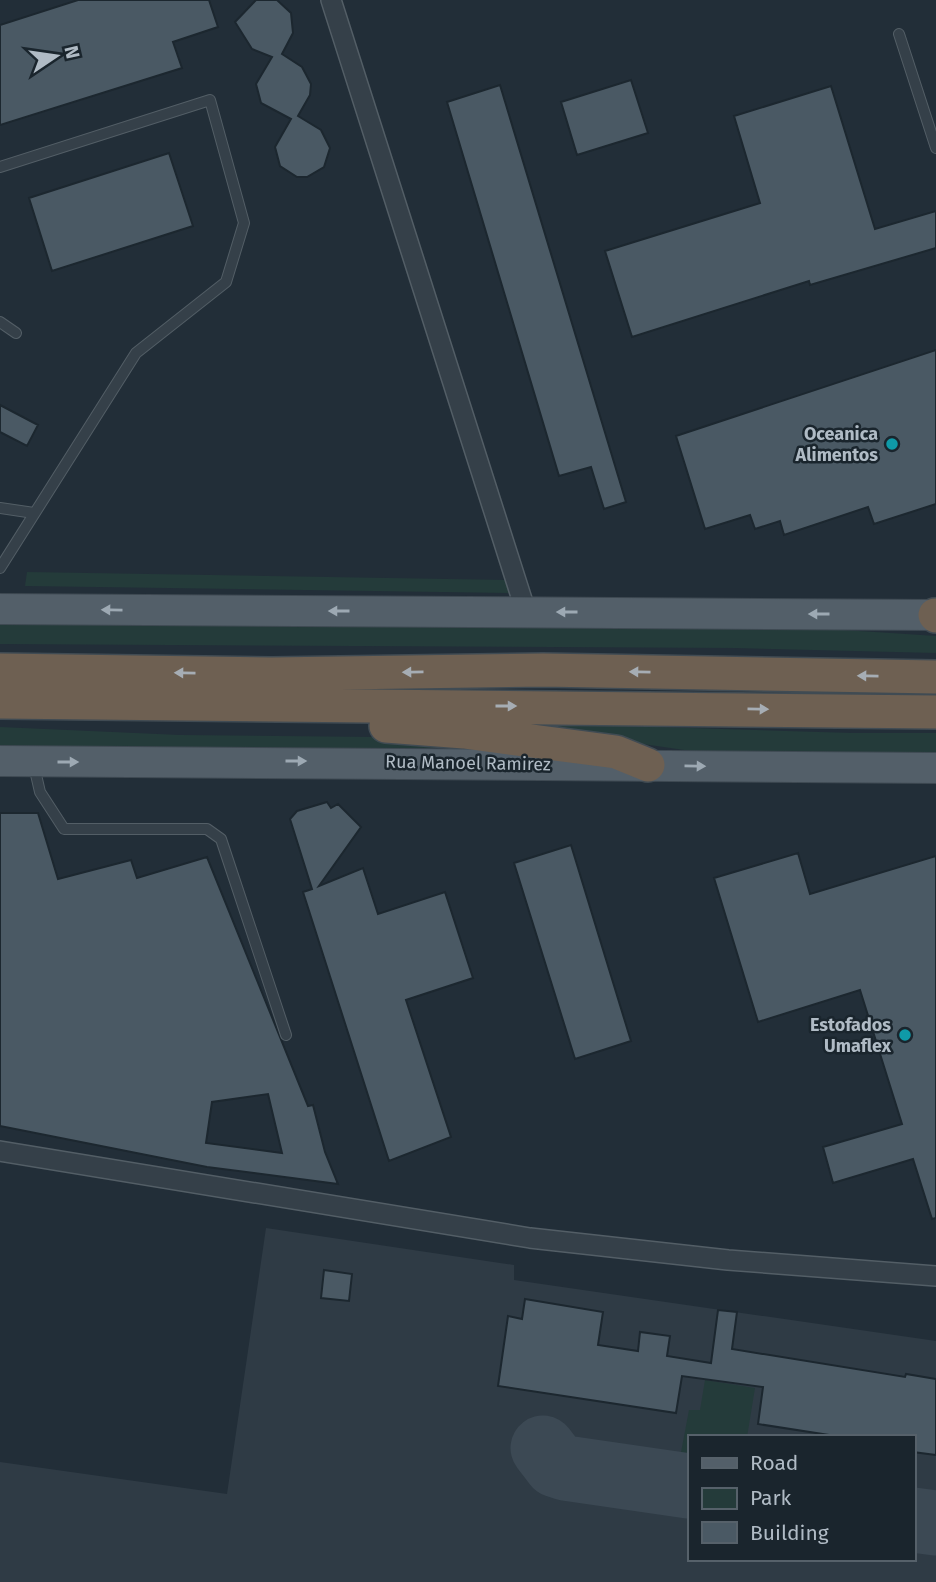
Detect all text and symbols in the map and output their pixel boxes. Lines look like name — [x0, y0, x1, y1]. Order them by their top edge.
north arrow — [21, 21, 91, 91]
text: N — [59, 44, 85, 61]
place label: Oceanica Alimentos — [795, 423, 878, 466]
marker: Oceanica Alimentos — [884, 436, 900, 452]
one-way arrow — [101, 605, 123, 616]
one-way arrow — [328, 605, 350, 617]
one-way arrow — [556, 606, 578, 618]
one-way arrow — [808, 608, 830, 620]
one-way arrow — [402, 666, 424, 678]
one-way arrow — [629, 666, 651, 678]
one-way arrow — [174, 667, 196, 678]
one-way arrow — [857, 670, 879, 681]
one-way arrow — [495, 700, 517, 712]
one-way arrow — [747, 704, 769, 715]
street label: Rua Manoel Ramirez — [385, 751, 551, 775]
one-way arrow — [285, 755, 307, 767]
one-way arrow — [57, 756, 79, 768]
one-way arrow — [684, 760, 706, 771]
place label: Estofados Umaflex — [810, 1014, 892, 1057]
marker: Estofados Umaflex — [897, 1027, 913, 1043]
legend — [688, 1435, 915, 1561]
text: Road — [750, 1450, 798, 1476]
text: Park — [750, 1485, 792, 1511]
text: Building — [750, 1520, 829, 1546]

